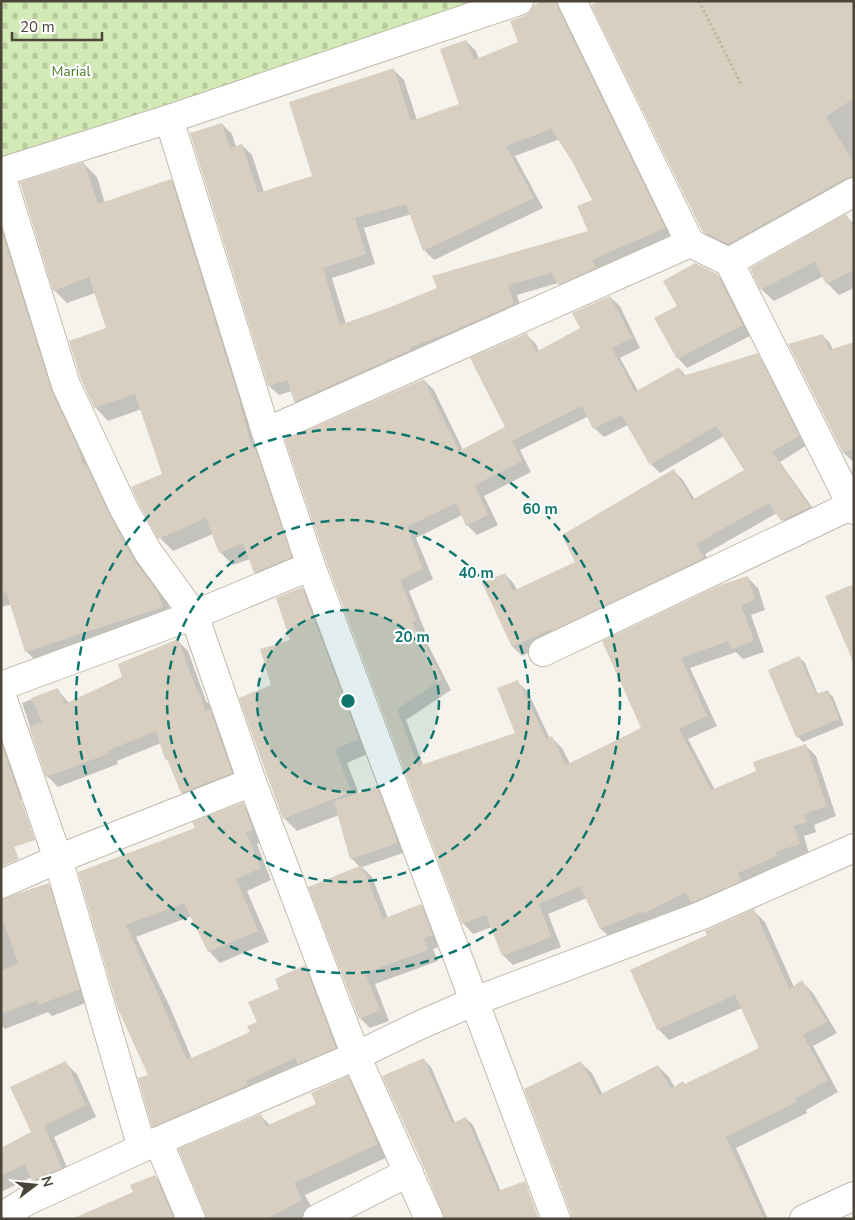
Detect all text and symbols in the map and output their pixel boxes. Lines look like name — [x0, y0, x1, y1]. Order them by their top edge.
scale bar — [12, 10, 102, 42]
text: 20 m — [20, 17, 55, 37]
park label: Marial — [51, 62, 91, 81]
text: 60 m — [522, 499, 558, 519]
text: 40 m — [458, 563, 494, 583]
text: 20 m — [394, 627, 430, 647]
centre of rings — [339, 692, 357, 710]
north arrow — [10, 1160, 60, 1210]
text: N — [36, 1174, 58, 1189]

